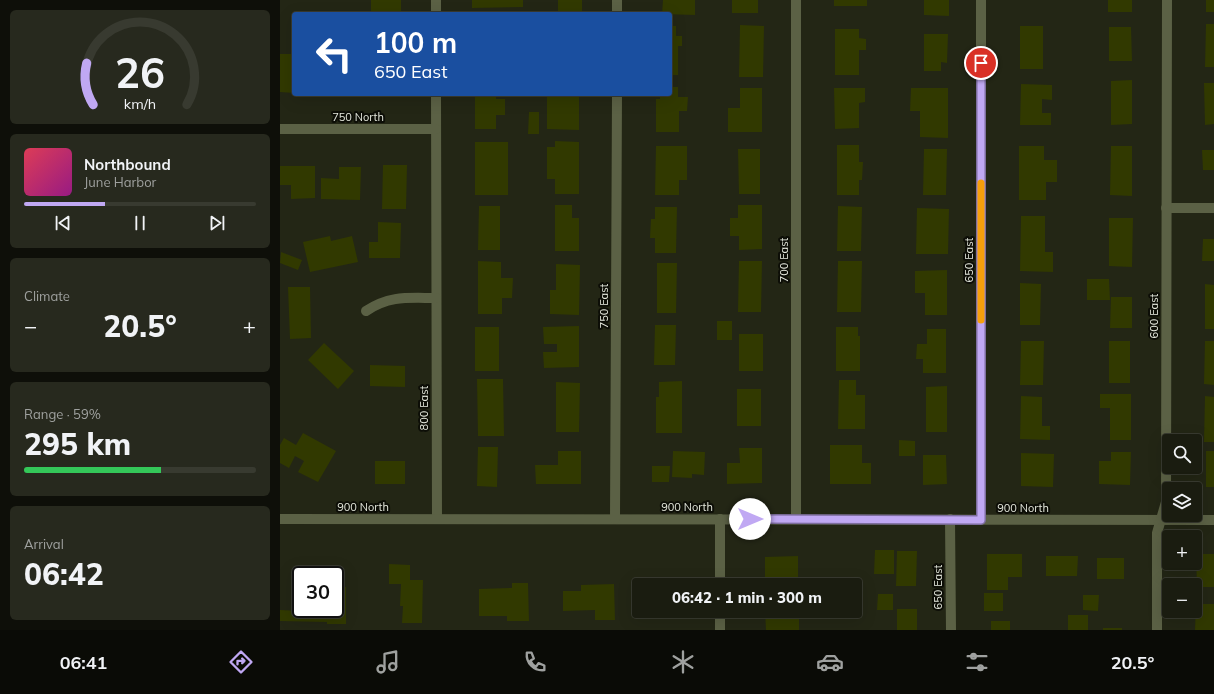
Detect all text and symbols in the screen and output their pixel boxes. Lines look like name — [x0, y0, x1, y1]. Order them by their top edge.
text: 100 m — [374, 25, 457, 60]
icon: left — [308, 28, 360, 80]
text: 26 — [115, 46, 165, 98]
pin — [964, 46, 998, 80]
icon: arrive — [970, 52, 992, 74]
text: 650 East — [374, 60, 447, 83]
text: km/h — [124, 95, 156, 113]
street label: 750 North — [332, 110, 384, 124]
text: Northbound — [84, 155, 171, 174]
text: June Harbor — [84, 174, 156, 190]
icon: previous — [52, 212, 74, 234]
icon: pause — [129, 212, 151, 234]
icon: next — [206, 212, 228, 234]
street label: 700 East — [777, 237, 791, 282]
street label: 650 East — [962, 237, 976, 282]
street label: 750 East — [597, 283, 611, 328]
text: Climate — [24, 288, 70, 304]
street label: 600 East — [1147, 293, 1161, 338]
text: 20.5° — [103, 307, 177, 345]
text: − — [24, 312, 37, 340]
text: + — [243, 312, 256, 340]
street label: 800 East — [417, 385, 431, 430]
text: Range · 59% — [24, 406, 101, 422]
text: 295 km — [24, 425, 131, 463]
map controls — [1162, 434, 1202, 618]
button: search — [1162, 434, 1202, 474]
button: layers — [1162, 482, 1202, 522]
position arrow — [729, 498, 771, 540]
street label: 900 North — [337, 500, 389, 514]
street label: 900 North — [661, 500, 713, 514]
street label: 900 North — [997, 501, 1049, 515]
button: + — [1162, 530, 1202, 570]
text: Arrival — [24, 536, 64, 552]
text: 06:42 — [24, 555, 104, 593]
street label: 650 East — [931, 564, 945, 609]
speed limit sign: 30 — [292, 566, 344, 618]
button: − — [1162, 578, 1202, 618]
text: 06:42 · 1 min · 300 m — [672, 588, 822, 607]
icon: directions — [227, 648, 255, 676]
icon: music — [374, 648, 402, 676]
icon: phone — [521, 648, 549, 676]
icon: climate — [669, 648, 697, 676]
icon: car — [816, 648, 844, 676]
icon: filters — [963, 648, 991, 676]
text: 06:41 — [60, 651, 107, 674]
text: 20.5° — [1111, 651, 1154, 674]

